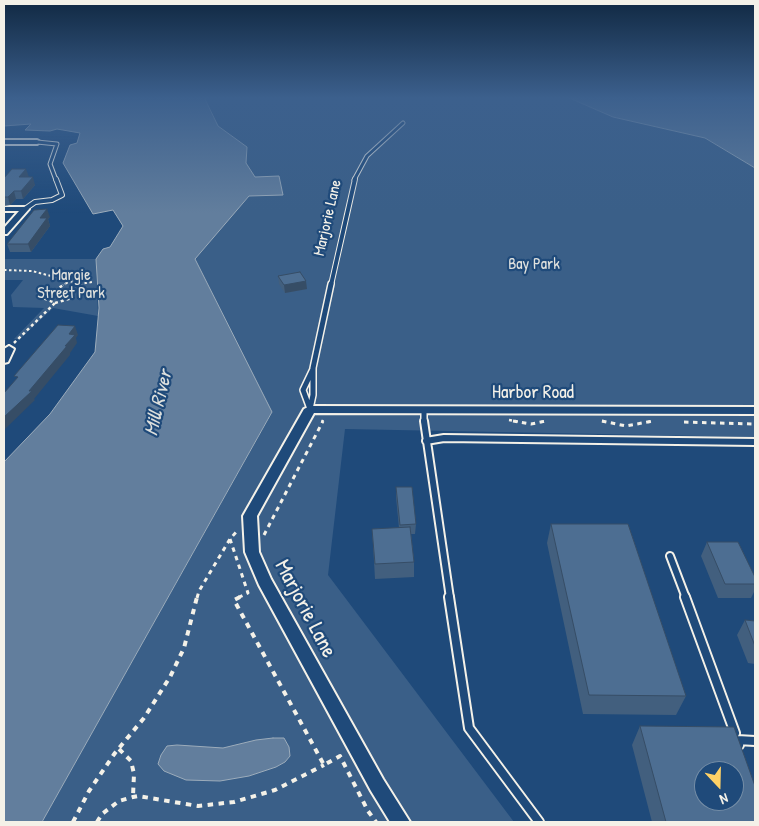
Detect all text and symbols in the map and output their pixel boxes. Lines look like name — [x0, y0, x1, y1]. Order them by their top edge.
street label: Marjorie Lane — [310, 178, 346, 258]
park label: Bay Park — [508, 255, 560, 275]
park label: Margie Street Park — [37, 266, 105, 304]
water label: Mill River — [140, 368, 178, 438]
street label: Harbor Road — [492, 382, 574, 404]
street label: Marjorie Lane — [268, 556, 342, 662]
north arrow — [694, 761, 744, 811]
text: N — [717, 789, 731, 810]

